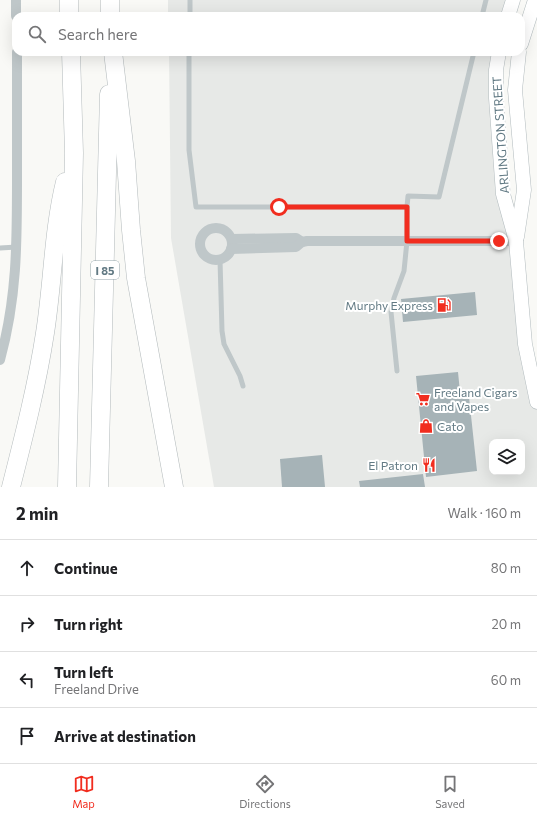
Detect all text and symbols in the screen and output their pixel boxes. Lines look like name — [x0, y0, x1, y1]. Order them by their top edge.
search box — [12, 12, 525, 56]
icon: search — [26, 23, 48, 45]
text: Search here — [58, 25, 137, 43]
street label: ARLINGTON STREET — [489, 76, 511, 194]
route start — [270, 198, 288, 216]
route end — [490, 232, 508, 250]
road number: I 85 — [91, 261, 119, 279]
fuel station icon: Murphy Express — [436, 297, 452, 313]
place label: Murphy Express — [345, 298, 433, 312]
place label: Freeland Cigars and Vapes — [434, 385, 517, 413]
supermarket icon: Freeland Cigars and Vapes — [415, 391, 431, 407]
shop icon: Cato — [418, 418, 434, 434]
place label: Cato — [437, 419, 464, 433]
map controls — [489, 439, 525, 475]
button: layers — [489, 439, 525, 475]
restaurant icon: El Patron — [421, 457, 437, 473]
place label: El Patron — [368, 458, 418, 472]
text: 2 min — [16, 503, 58, 524]
text: Walk · 160 m — [447, 505, 521, 521]
icon: ahead — [16, 557, 38, 579]
text: Continue — [54, 559, 118, 577]
text: 80 m — [491, 560, 521, 576]
icon: right — [16, 613, 38, 635]
text: Turn right — [54, 615, 123, 633]
text: 20 m — [492, 616, 521, 632]
text: Turn left — [54, 663, 113, 681]
icon: left — [16, 669, 38, 691]
text: 60 m — [491, 672, 521, 688]
text: Freeland Drive — [54, 681, 139, 697]
icon: arrive — [16, 725, 38, 747]
text: Arrive at destination — [54, 727, 196, 745]
tab: Map — [72, 773, 95, 810]
tab: Directions — [239, 773, 291, 810]
tab: Saved — [435, 773, 465, 810]

